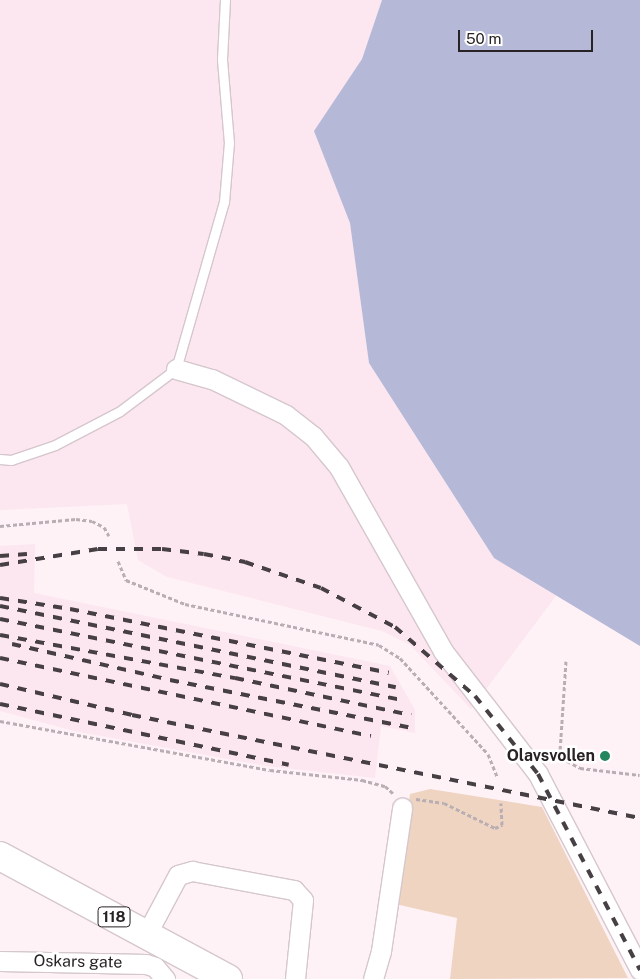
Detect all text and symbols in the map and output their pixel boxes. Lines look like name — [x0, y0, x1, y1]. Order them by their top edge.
scale bar — [460, 20, 595, 52]
text: 50 m — [466, 30, 501, 47]
place label: Olavsvollen — [507, 746, 595, 766]
marker: Olavsvollen — [599, 750, 611, 762]
road number: 118 — [96, 904, 132, 930]
street label: Oskars gate — [33, 952, 123, 972]

